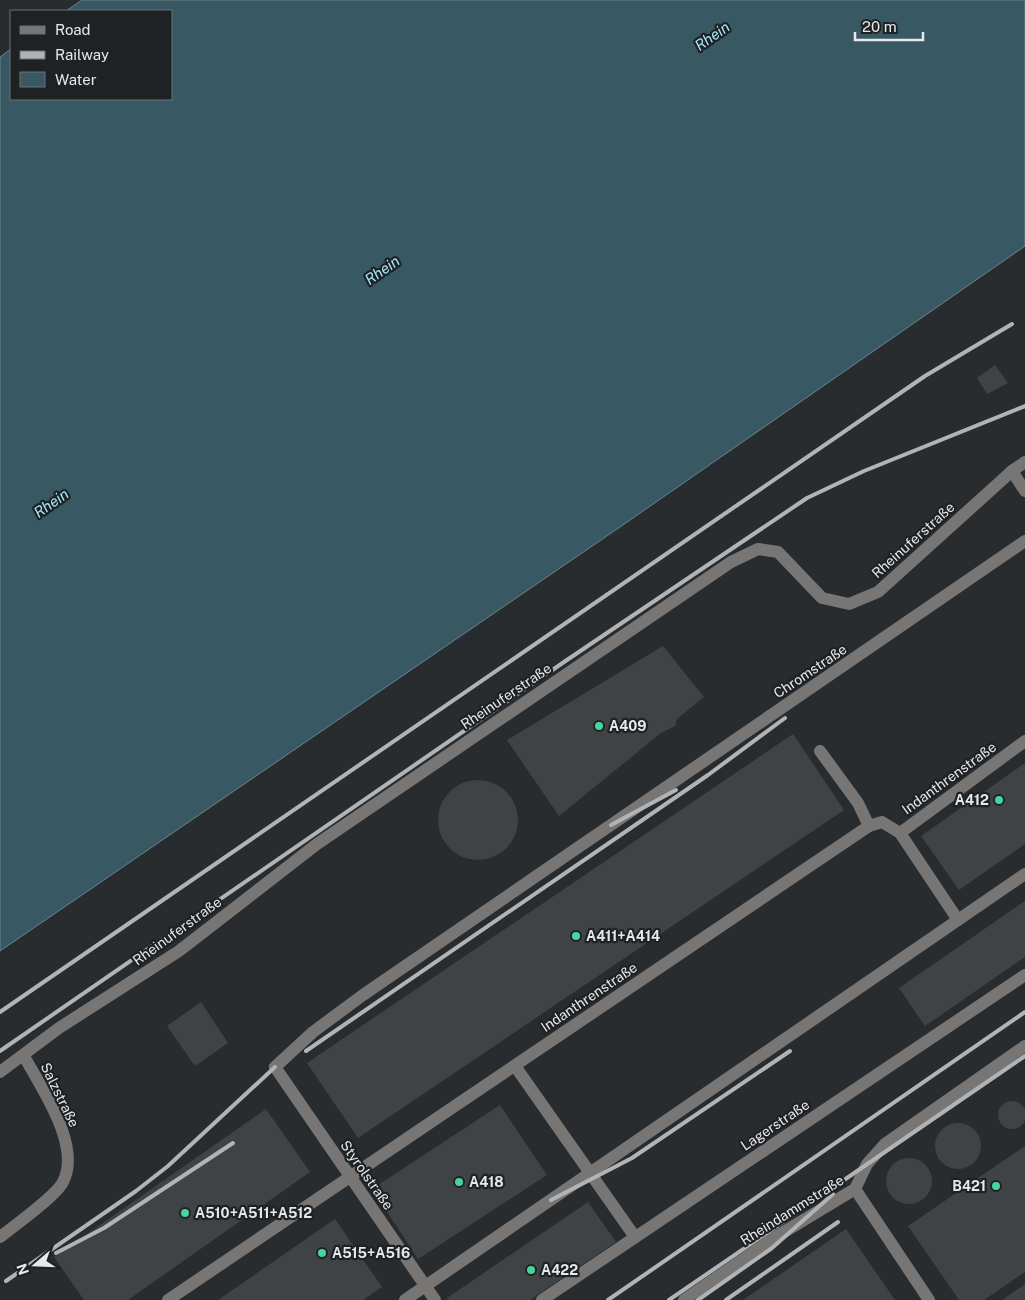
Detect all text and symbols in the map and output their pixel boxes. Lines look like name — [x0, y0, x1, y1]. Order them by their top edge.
legend — [10, 10, 172, 100]
scale bar — [855, 10, 922, 42]
water label: Rhein — [691, 18, 733, 54]
text: 20 m — [862, 18, 897, 35]
text: Road — [55, 21, 91, 38]
text: Railway — [55, 46, 109, 63]
text: Water — [55, 71, 97, 88]
water label: Rhein — [361, 252, 403, 288]
water label: Rhein — [30, 485, 72, 521]
street label: Rheinuferstraße — [868, 499, 958, 581]
street label: Chromstraße — [770, 641, 850, 701]
street label: Rheinuferstraße — [458, 660, 554, 732]
place label: A409 — [609, 718, 647, 734]
marker: A409 — [593, 720, 605, 732]
street label: Indanthrenstraße — [899, 739, 999, 817]
place label: A412 — [955, 792, 989, 808]
marker: A412 — [993, 794, 1005, 806]
street label: Rheinuferstraße — [130, 893, 224, 968]
place label: A411+A414 — [586, 928, 660, 944]
marker: A411+A414 — [570, 930, 582, 942]
street label: Indanthrenstraße — [538, 959, 640, 1035]
street label: Salzstraße — [38, 1060, 82, 1130]
street label: Lagerstraße — [738, 1096, 812, 1154]
street label: Styrolstraße — [337, 1137, 397, 1213]
street label: Rheindammstraße — [737, 1172, 847, 1248]
place label: A418 — [469, 1174, 504, 1190]
marker: A418 — [453, 1176, 465, 1188]
place label: B421 — [952, 1178, 986, 1194]
marker: B421 — [990, 1180, 1002, 1192]
place label: A510+A511+A512 — [195, 1205, 312, 1221]
marker: A510+A511+A512 — [179, 1207, 191, 1219]
north arrow — [10, 1240, 60, 1290]
place label: A515+A516 — [332, 1245, 410, 1261]
marker: A515+A516 — [316, 1247, 328, 1259]
text: N — [13, 1261, 32, 1277]
place label: A422 — [541, 1262, 578, 1278]
marker: A422 — [525, 1264, 537, 1276]

